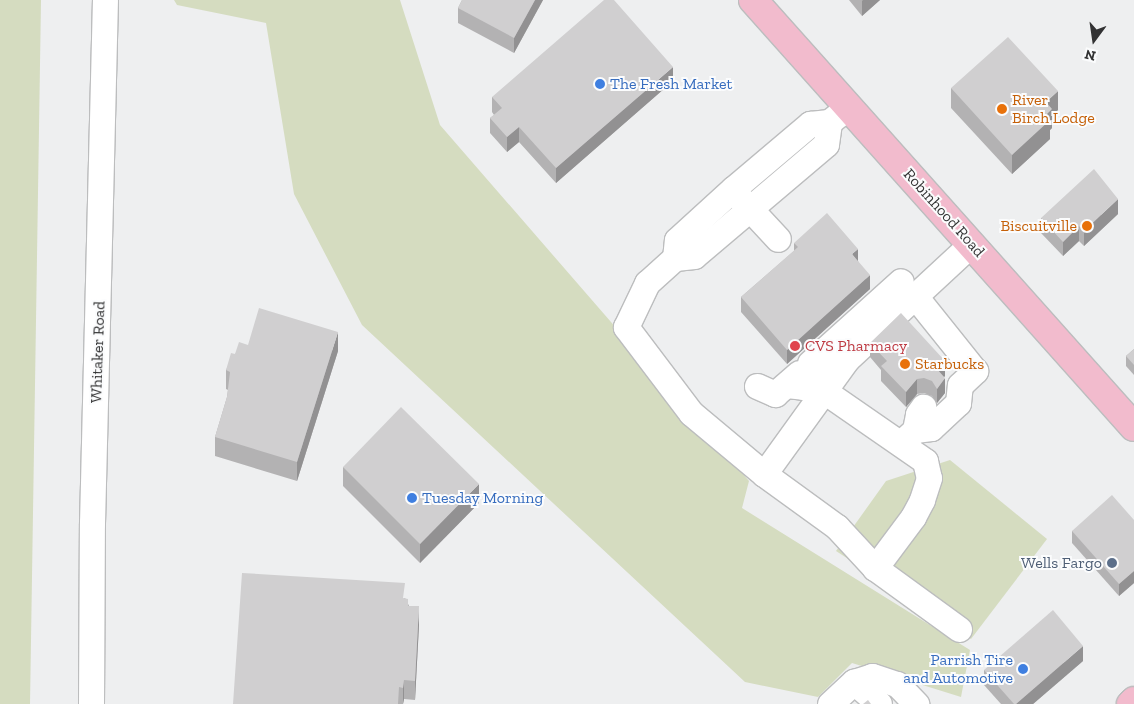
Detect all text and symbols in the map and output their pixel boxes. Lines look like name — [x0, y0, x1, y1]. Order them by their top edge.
north arrow — [1069, 15, 1119, 65]
text: N — [1083, 46, 1097, 65]
place label: The Fresh Market — [610, 74, 733, 94]
marker: The Fresh Market — [594, 78, 606, 90]
place label: River Birch Lodge — [1012, 90, 1095, 128]
marker: River Birch Lodge — [996, 103, 1008, 115]
street label: Robinhood Road — [899, 165, 989, 261]
place label: Biscuitville — [1000, 216, 1077, 236]
marker: Biscuitville — [1081, 220, 1093, 232]
street label: Whitaker Road — [87, 301, 109, 403]
place label: CVS Pharmacy — [805, 336, 907, 356]
marker: CVS Pharmacy — [789, 340, 801, 352]
place label: Starbucks — [915, 354, 984, 374]
marker: Starbucks — [899, 358, 911, 370]
place label: Tuesday Morning — [422, 488, 544, 508]
marker: Tuesday Morning — [406, 492, 418, 504]
place label: Wells Fargo — [1021, 553, 1102, 573]
marker: Wells Fargo — [1106, 557, 1118, 569]
place label: Parrish Tire and Automotive — [903, 650, 1013, 688]
marker: Parrish Tire and Automotive — [1017, 663, 1029, 675]

